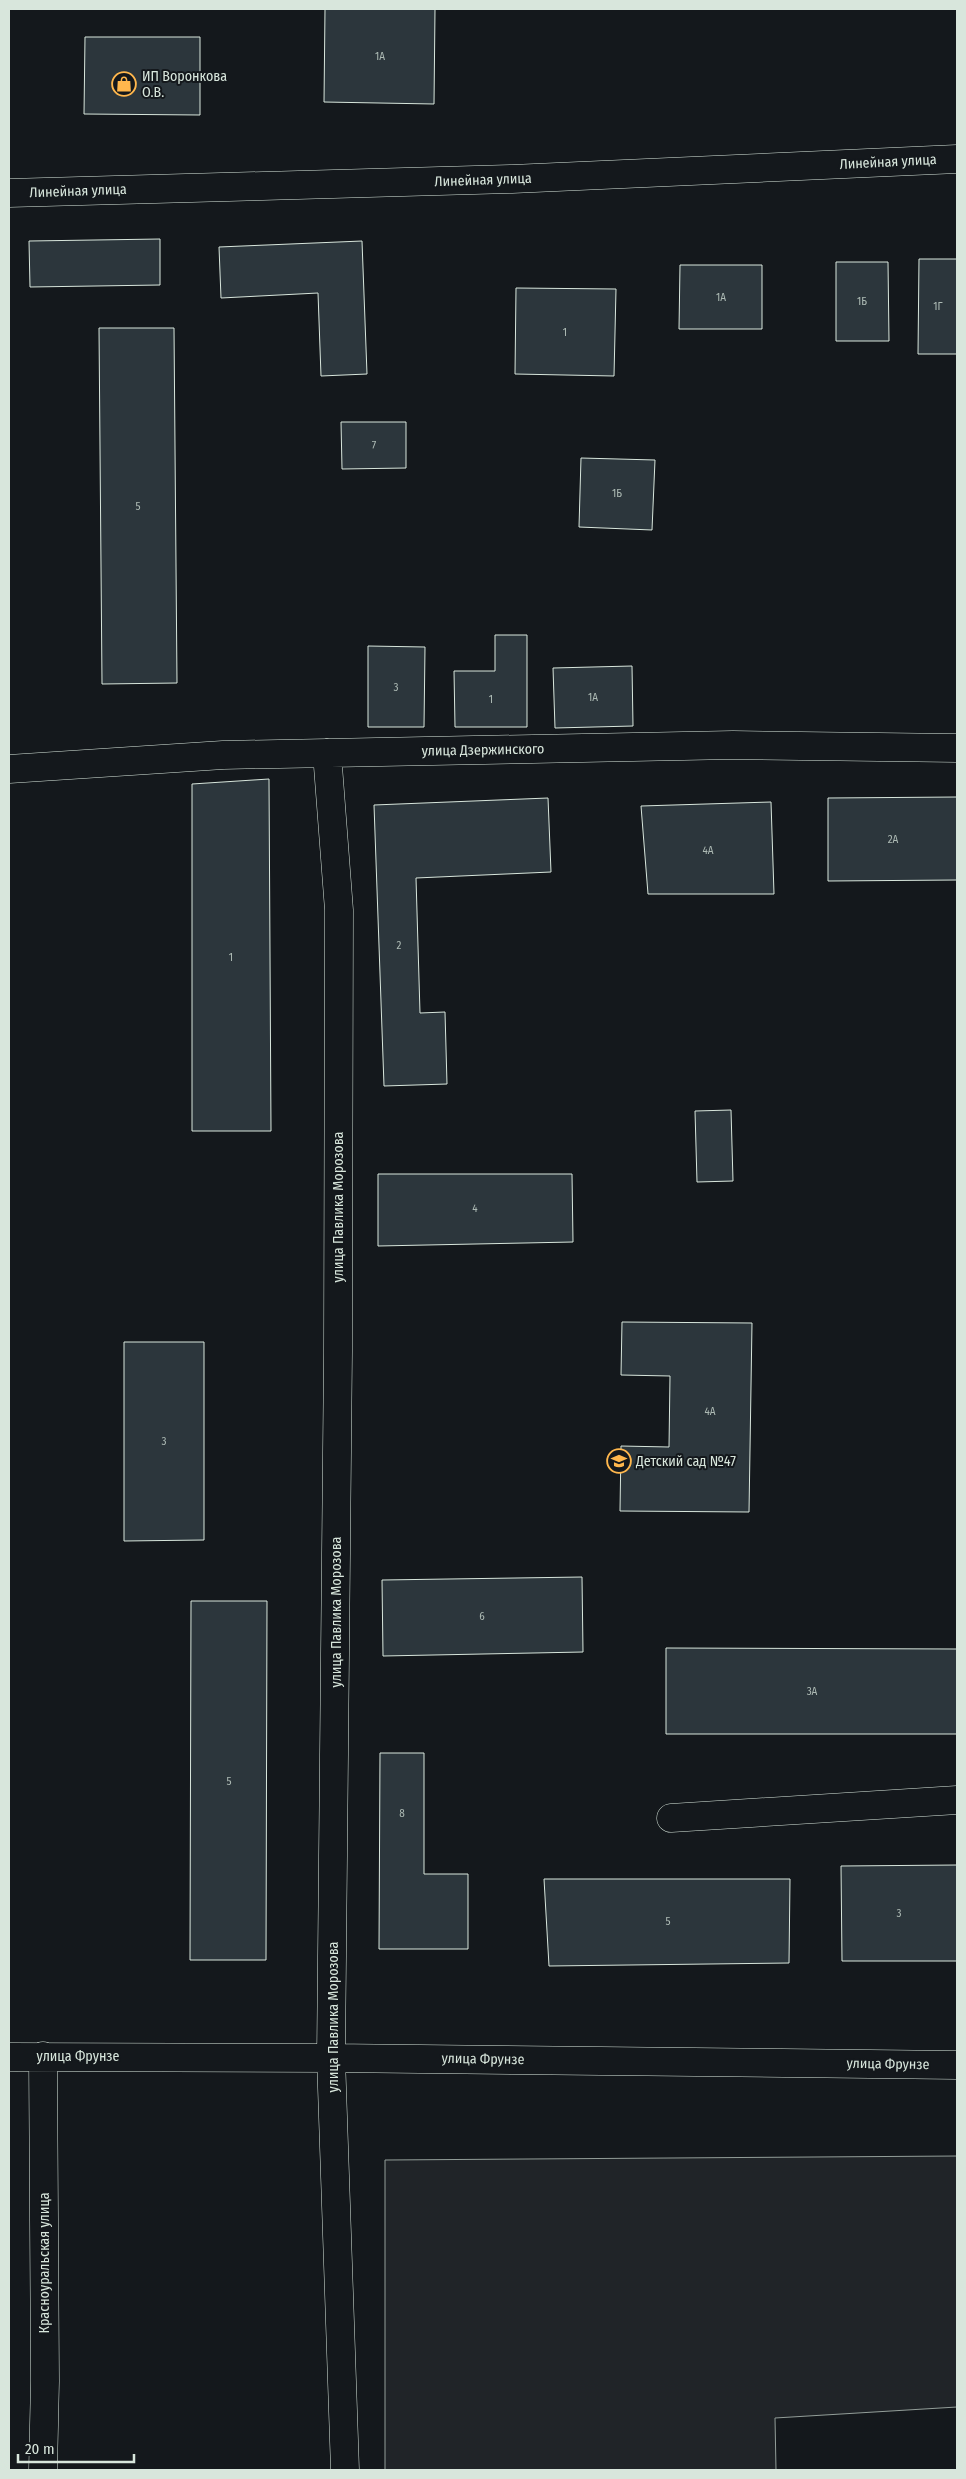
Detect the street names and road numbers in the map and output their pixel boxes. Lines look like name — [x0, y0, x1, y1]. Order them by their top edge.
street label: Линейная улица — [839, 151, 937, 173]
street label: Линейная улица — [434, 170, 532, 190]
street label: Линейная улица — [29, 181, 127, 201]
street label: улица Дзержинского — [422, 740, 544, 760]
street label: улица Павлика Морозова — [330, 1131, 347, 1282]
street label: улица Павлика Морозова — [328, 1536, 345, 1687]
street label: улица Павлика Морозова — [325, 1941, 342, 2092]
street label: улица Фрунзе — [37, 2048, 120, 2065]
street label: улица Фрунзе — [441, 2050, 525, 2068]
street label: улица Фрунзе — [846, 2055, 930, 2073]
street label: Красноуральская улица — [36, 2192, 53, 2334]

